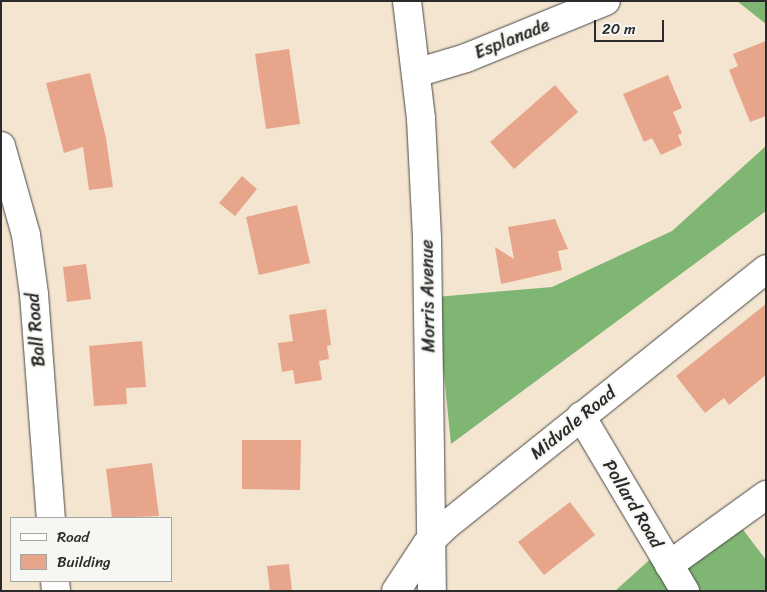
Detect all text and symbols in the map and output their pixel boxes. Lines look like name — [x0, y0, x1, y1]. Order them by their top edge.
scale bar — [597, 10, 667, 42]
street label: Esplanade — [471, 14, 553, 64]
text: 20 m — [602, 16, 636, 42]
street label: Morris Avenue — [416, 239, 440, 353]
street label: Ball Road — [22, 292, 50, 368]
street label: Midvale Road — [526, 382, 620, 464]
street label: Pollard Road — [598, 456, 668, 552]
legend — [10, 517, 172, 582]
text: Road — [57, 524, 89, 550]
text: Building — [57, 549, 111, 575]

